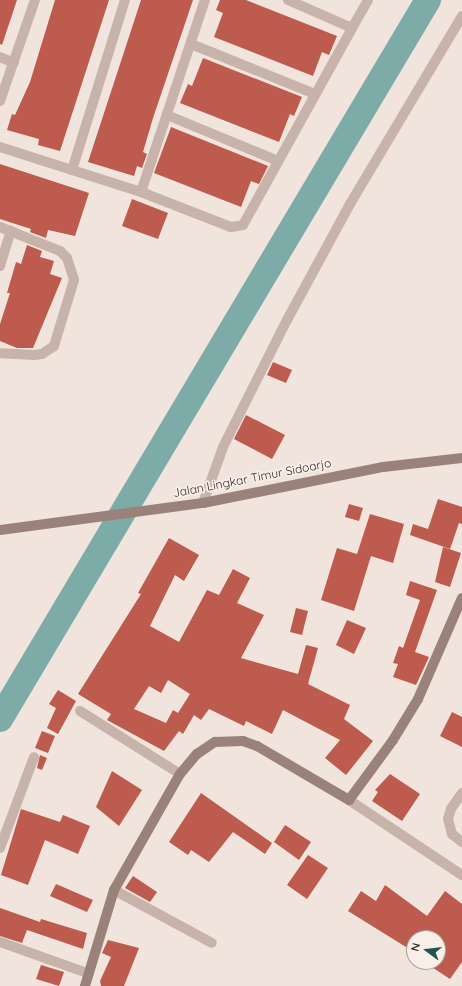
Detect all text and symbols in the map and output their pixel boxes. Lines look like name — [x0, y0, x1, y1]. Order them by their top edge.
street label: Jalan Lingkar Timur Sidoarjo — [172, 456, 332, 500]
north arrow — [406, 930, 446, 970]
text: N — [408, 941, 423, 953]

